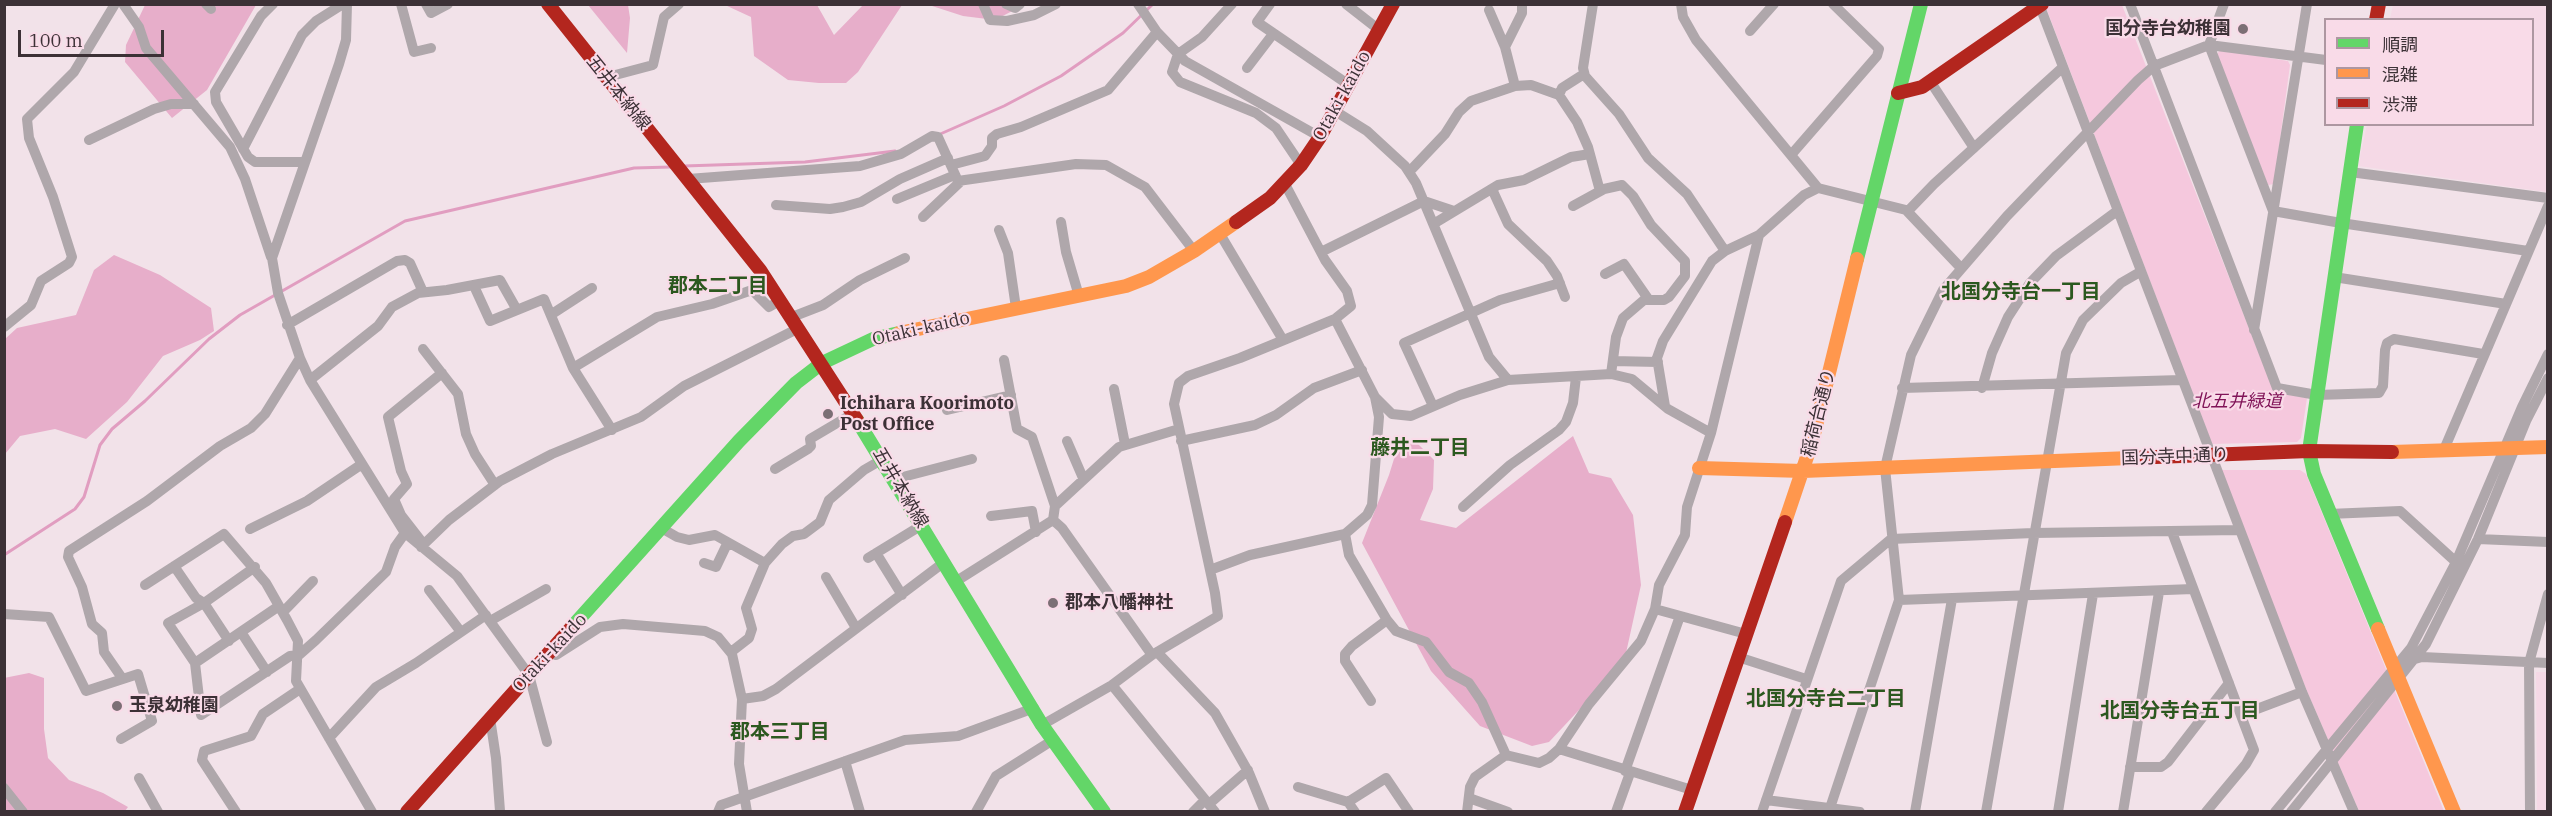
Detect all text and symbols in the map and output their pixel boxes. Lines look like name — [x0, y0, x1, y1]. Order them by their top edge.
scale bar — [21, 18, 166, 56]
place label: 国分寺台幼稚園 — [2105, 18, 2231, 40]
legend — [2324, 18, 2534, 126]
marker: 国分寺台幼稚園 — [2236, 22, 2250, 36]
text: 100 m — [29, 29, 83, 52]
text: 順調 — [2382, 33, 2418, 56]
street label: Otaki-kaido — [1308, 47, 1376, 145]
street label: 五井本納線 — [581, 51, 655, 135]
text: 混雑 — [2382, 63, 2418, 86]
text: 渋滞 — [2382, 93, 2418, 116]
district label: 郡本二丁目 — [668, 274, 768, 298]
district label: 北国分寺台一丁目 — [1941, 280, 2101, 304]
street label: Otaki-kaido — [870, 307, 972, 351]
street label: 稲荷台通り — [1798, 367, 1840, 459]
park label: 北五井緑道 — [2192, 391, 2282, 413]
place label: Ichihara Koorimoto Post Office — [840, 393, 1014, 436]
marker: Ichihara Koorimoto Post Office — [821, 407, 835, 421]
district label: 藤井二丁目 — [1370, 436, 1470, 460]
street label: 五井本納線 — [868, 444, 932, 532]
street label: 国分寺中通り — [2121, 444, 2229, 470]
place label: 郡本八幡神社 — [1065, 592, 1173, 614]
marker: 郡本八幡神社 — [1046, 596, 1060, 610]
street label: Otaki-kaido — [508, 609, 592, 697]
district label: 北国分寺台二丁目 — [1746, 687, 1906, 711]
place label: 玉泉幼稚園 — [129, 695, 219, 717]
marker: 玉泉幼稚園 — [110, 699, 124, 713]
district label: 北国分寺台五丁目 — [2100, 699, 2260, 723]
district label: 郡本三丁目 — [730, 720, 830, 744]

